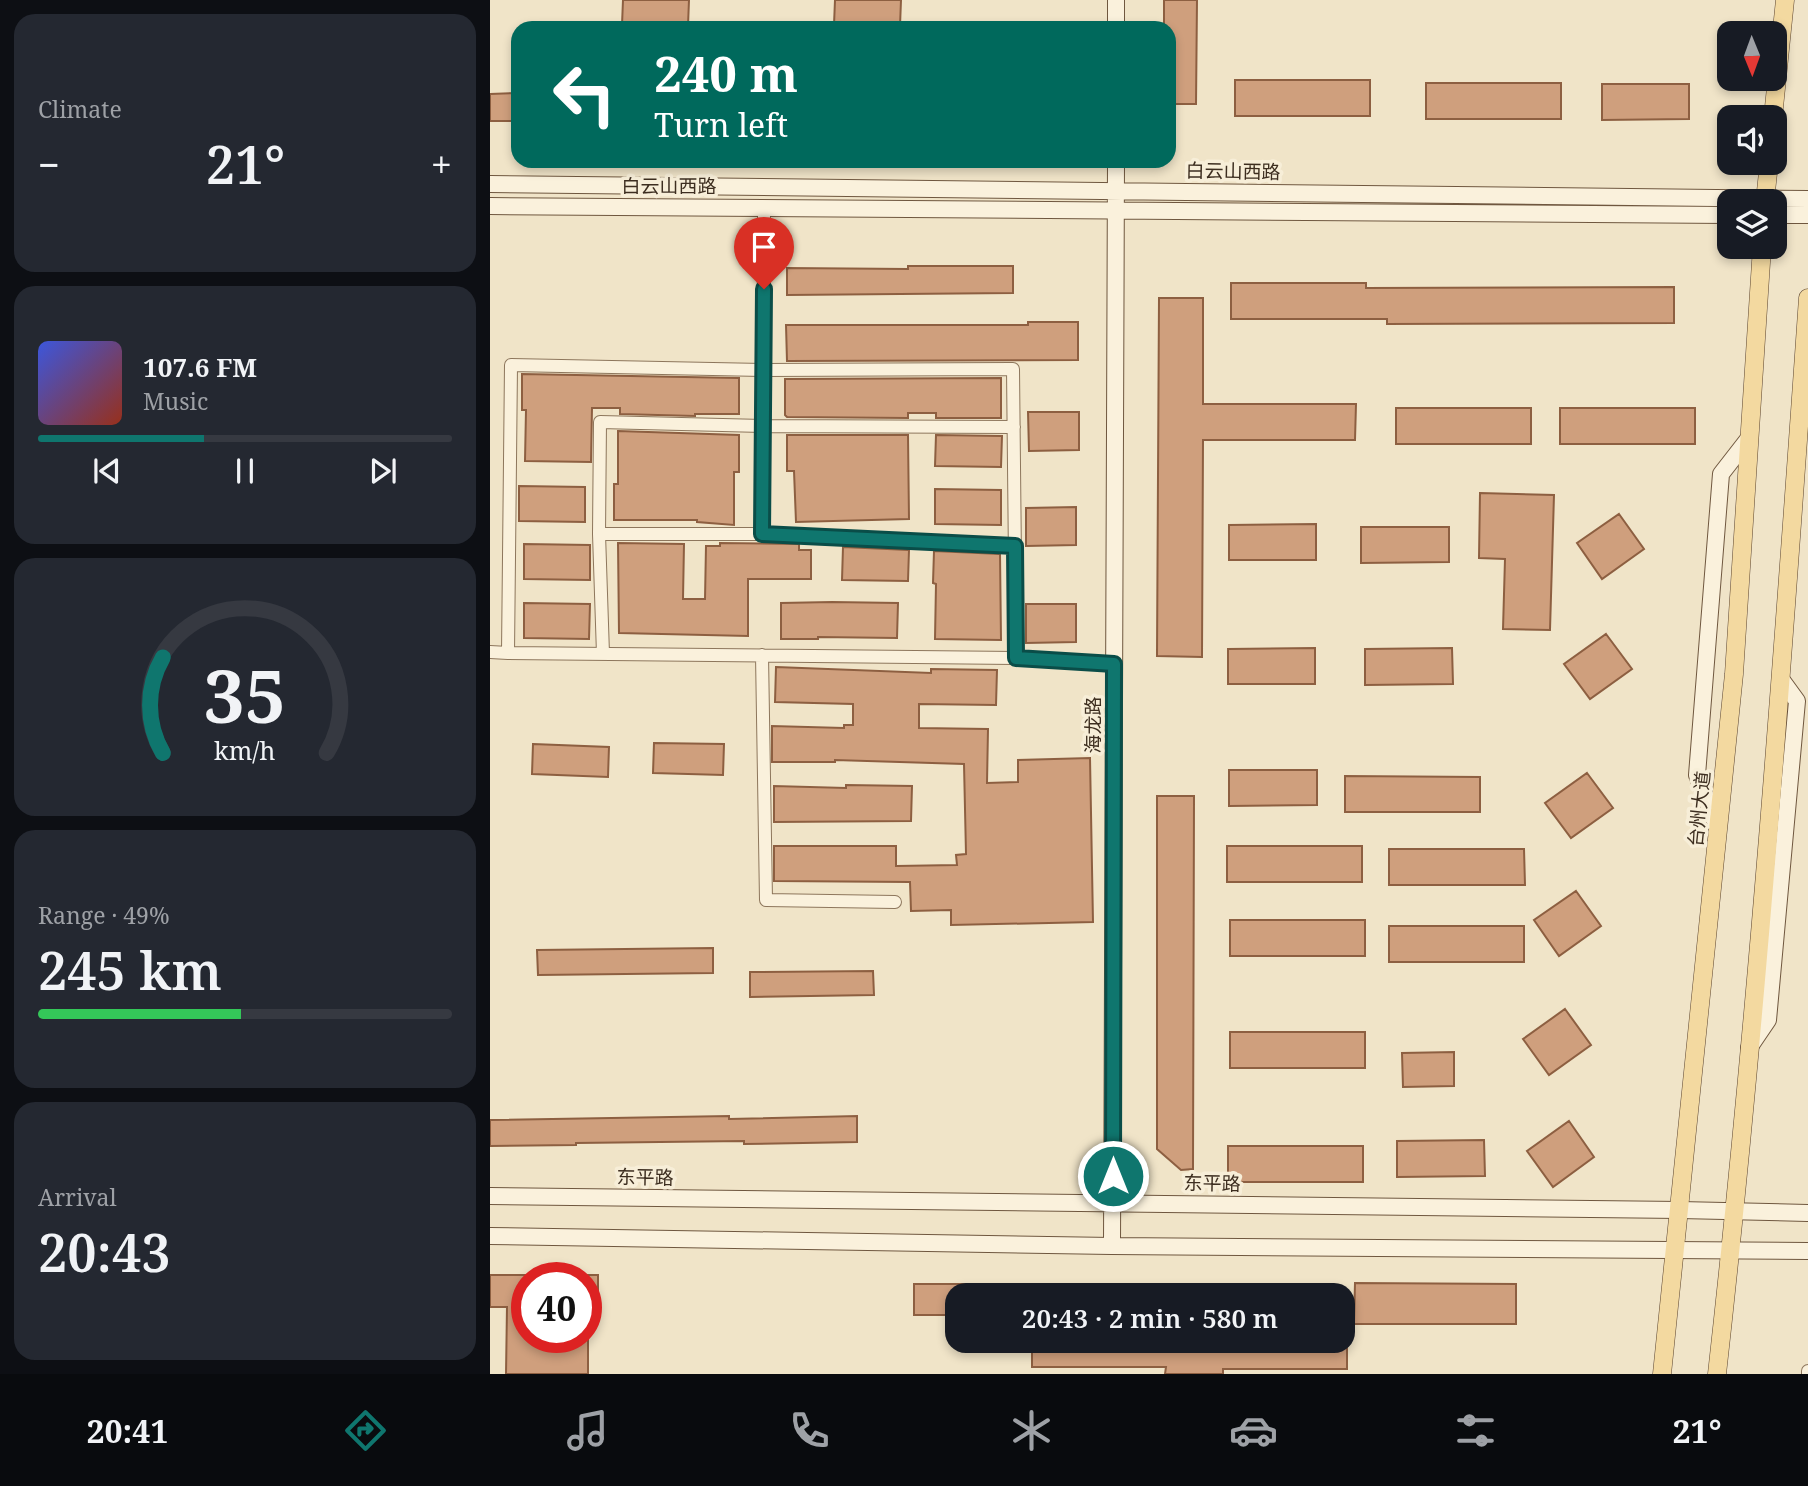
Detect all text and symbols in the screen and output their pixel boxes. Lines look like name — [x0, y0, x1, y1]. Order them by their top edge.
north arrow — [1717, 21, 1787, 91]
map controls — [1717, 21, 1787, 259]
text: 240 m — [654, 40, 798, 106]
icon: left — [539, 49, 630, 140]
text: Climate — [38, 93, 122, 125]
text: Turn left — [654, 103, 788, 146]
button: sound — [1717, 105, 1787, 175]
text: 21° — [206, 128, 285, 199]
text: − — [38, 138, 60, 190]
text: + — [431, 138, 452, 190]
street label: 白云山西路 — [1185, 157, 1281, 185]
street label: 白云山西路 — [621, 173, 717, 199]
button: layers — [1717, 189, 1787, 259]
pin — [734, 217, 794, 289]
icon: arrive — [745, 228, 783, 266]
text: 107.6 FM — [143, 349, 257, 385]
text: Music — [143, 385, 208, 417]
icon: previous — [88, 452, 126, 490]
icon: pause — [226, 452, 264, 490]
icon: next — [364, 452, 402, 490]
text: 35 — [204, 645, 286, 744]
street label: 海龙路 — [1080, 696, 1106, 754]
text: km/h — [214, 733, 276, 767]
street label: 台州大道 — [1682, 770, 1716, 848]
text: Range · 49% — [38, 899, 170, 931]
text: 245 km — [38, 934, 222, 1005]
position arrow — [1076, 1139, 1150, 1213]
street label: 东平路 — [616, 1164, 674, 1190]
street label: 东平路 — [1183, 1170, 1241, 1196]
text: Arrival — [38, 1181, 117, 1213]
text: 20:43 — [38, 1216, 171, 1287]
speed limit sign: 40 — [511, 1262, 602, 1353]
text: 20:43 · 2 min · 580 m — [1022, 1300, 1278, 1336]
icon: directions — [341, 1406, 390, 1455]
icon: music — [563, 1406, 612, 1455]
icon: phone — [785, 1406, 834, 1455]
icon: climate — [1007, 1406, 1056, 1455]
icon: car — [1229, 1406, 1278, 1455]
icon: filters — [1451, 1406, 1500, 1455]
text: 20:41 — [86, 1409, 168, 1452]
text: 21° — [1673, 1409, 1721, 1452]

